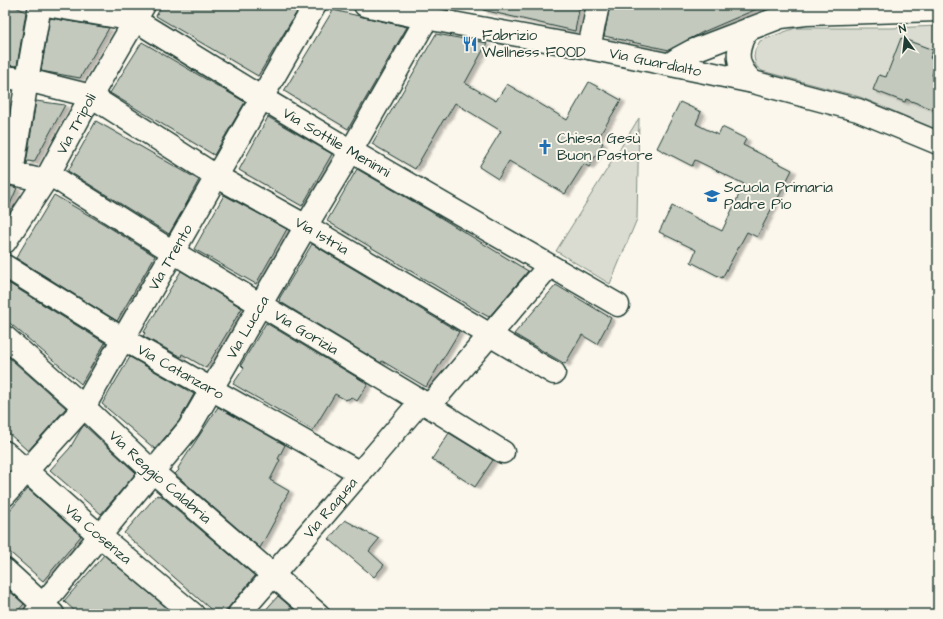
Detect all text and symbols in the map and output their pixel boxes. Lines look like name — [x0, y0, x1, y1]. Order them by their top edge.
north arrow — [885, 18, 925, 58]
text: N — [897, 21, 908, 37]
place label: Fabrizio Wellness FOOD — [482, 25, 586, 63]
restaurant icon: Fabrizio Wellness FOOD — [461, 35, 479, 53]
street label: Via Guardialto — [607, 42, 704, 82]
street label: Via Tripoli — [51, 89, 101, 158]
street label: Via Sottile Meninni — [279, 102, 395, 182]
place label: Chiesa Gesù Buon Pastore — [557, 128, 653, 166]
church icon: Chiesa Gesù Buon Pastore — [536, 138, 554, 156]
place label: Scuola Primaria Padre Pio — [724, 177, 833, 215]
school or university icon: Scuola Primaria Padre Pio — [703, 187, 721, 205]
street label: Via Istria — [291, 211, 353, 260]
street label: Via Trento — [143, 220, 198, 294]
street label: Via Lucca — [221, 291, 274, 363]
street label: Via Gorizia — [270, 305, 343, 360]
street label: Via Catanzaro — [133, 339, 228, 405]
street label: Via Reggio Calabria — [104, 425, 216, 529]
street label: Via Ragusa — [298, 472, 362, 543]
street label: Via Cosenza — [60, 499, 137, 569]

